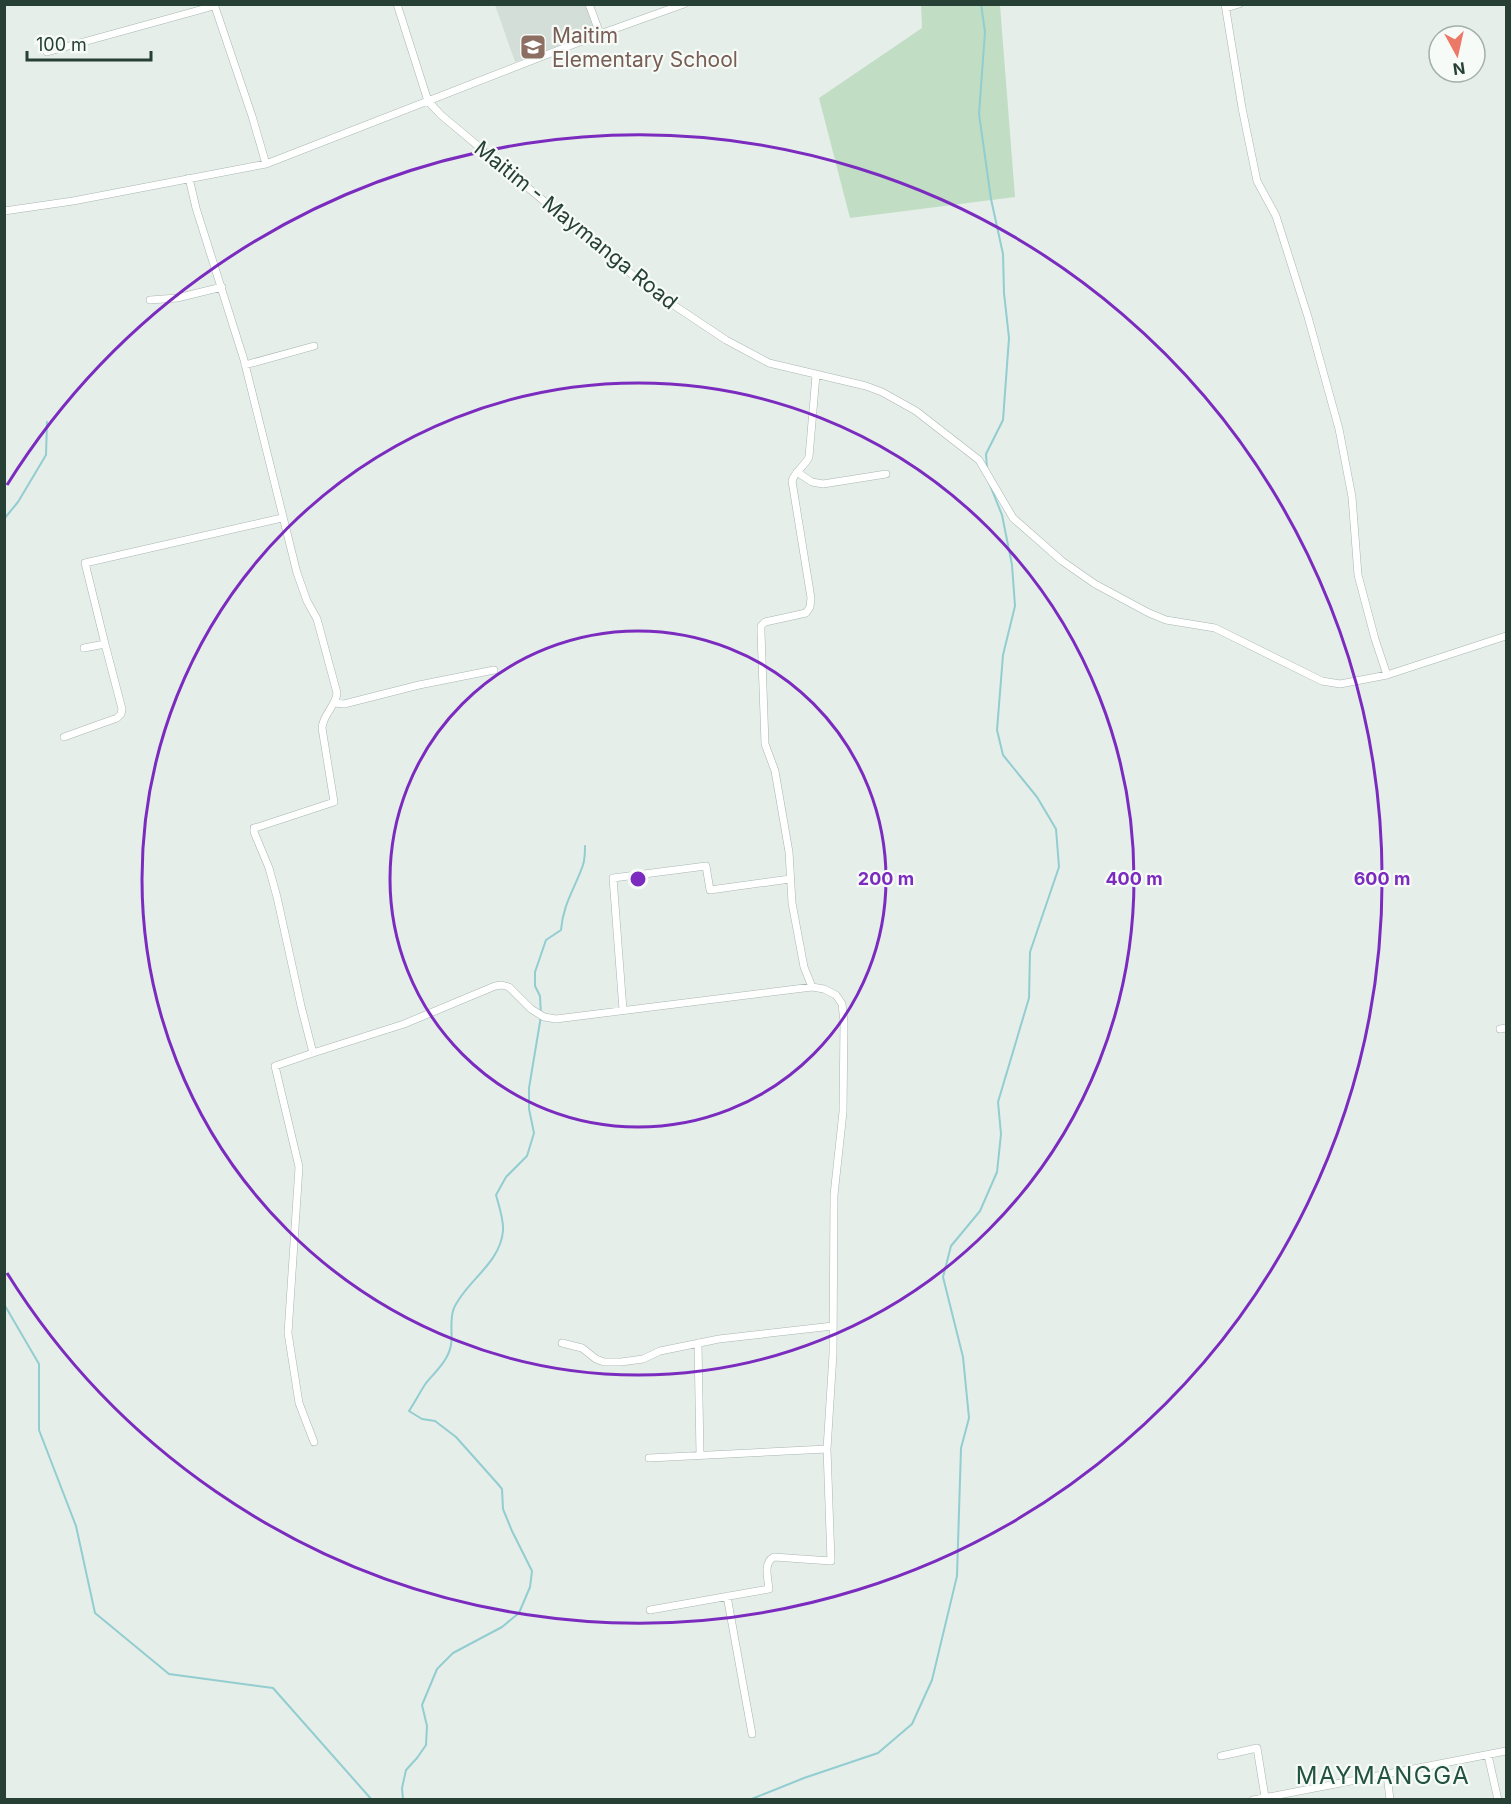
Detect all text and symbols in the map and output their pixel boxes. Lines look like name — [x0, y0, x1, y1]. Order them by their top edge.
place label: Maitim Elementary School — [552, 23, 738, 72]
scale bar — [27, 24, 152, 62]
north arrow — [1427, 24, 1487, 84]
school or university icon: Maitim Elementary School — [518, 32, 548, 62]
text: 100 m — [36, 34, 87, 55]
text: N — [1452, 58, 1467, 80]
street label: Maitim - Maymanga Road — [470, 135, 682, 315]
text: 200 m — [858, 868, 914, 889]
text: 400 m — [1105, 868, 1163, 889]
text: 600 m — [1354, 868, 1410, 889]
centre of rings — [628, 869, 648, 889]
district label: MAYMANGGA — [1296, 1761, 1470, 1790]

